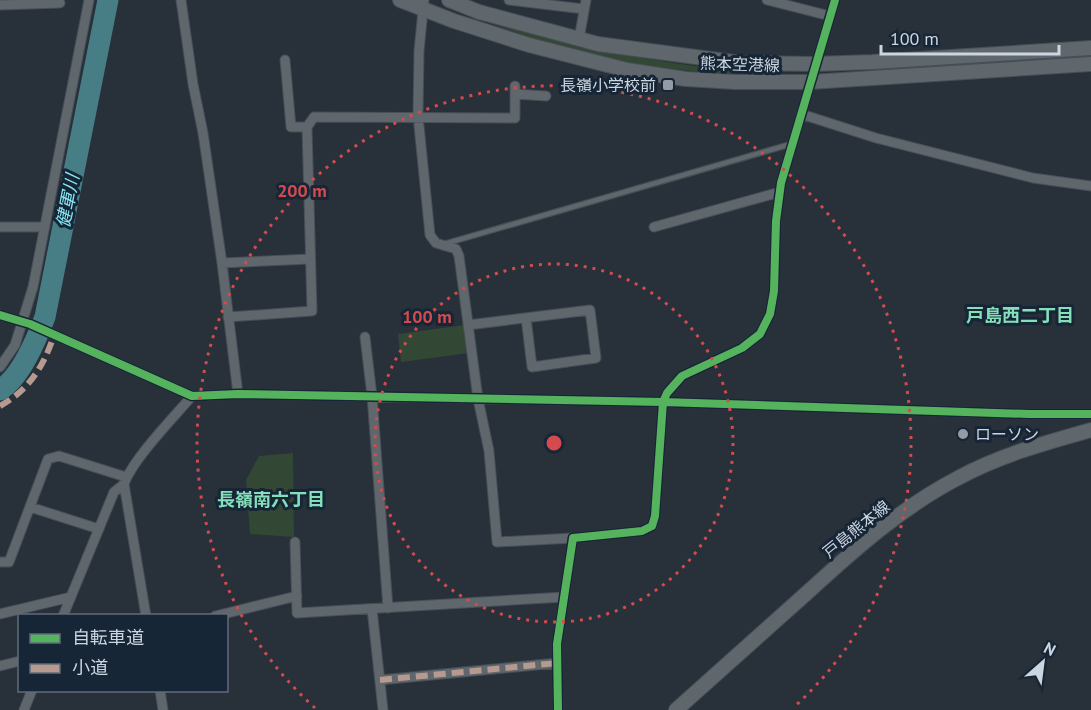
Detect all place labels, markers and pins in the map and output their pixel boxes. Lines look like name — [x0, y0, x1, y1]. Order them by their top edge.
place label: 長嶺小学校前 — [560, 75, 656, 95]
marker: 長嶺小学校前 — [661, 78, 675, 92]
place label: ローソン — [975, 424, 1039, 444]
marker: ローソン — [956, 427, 970, 441]
centre of rings — [544, 433, 564, 453]

